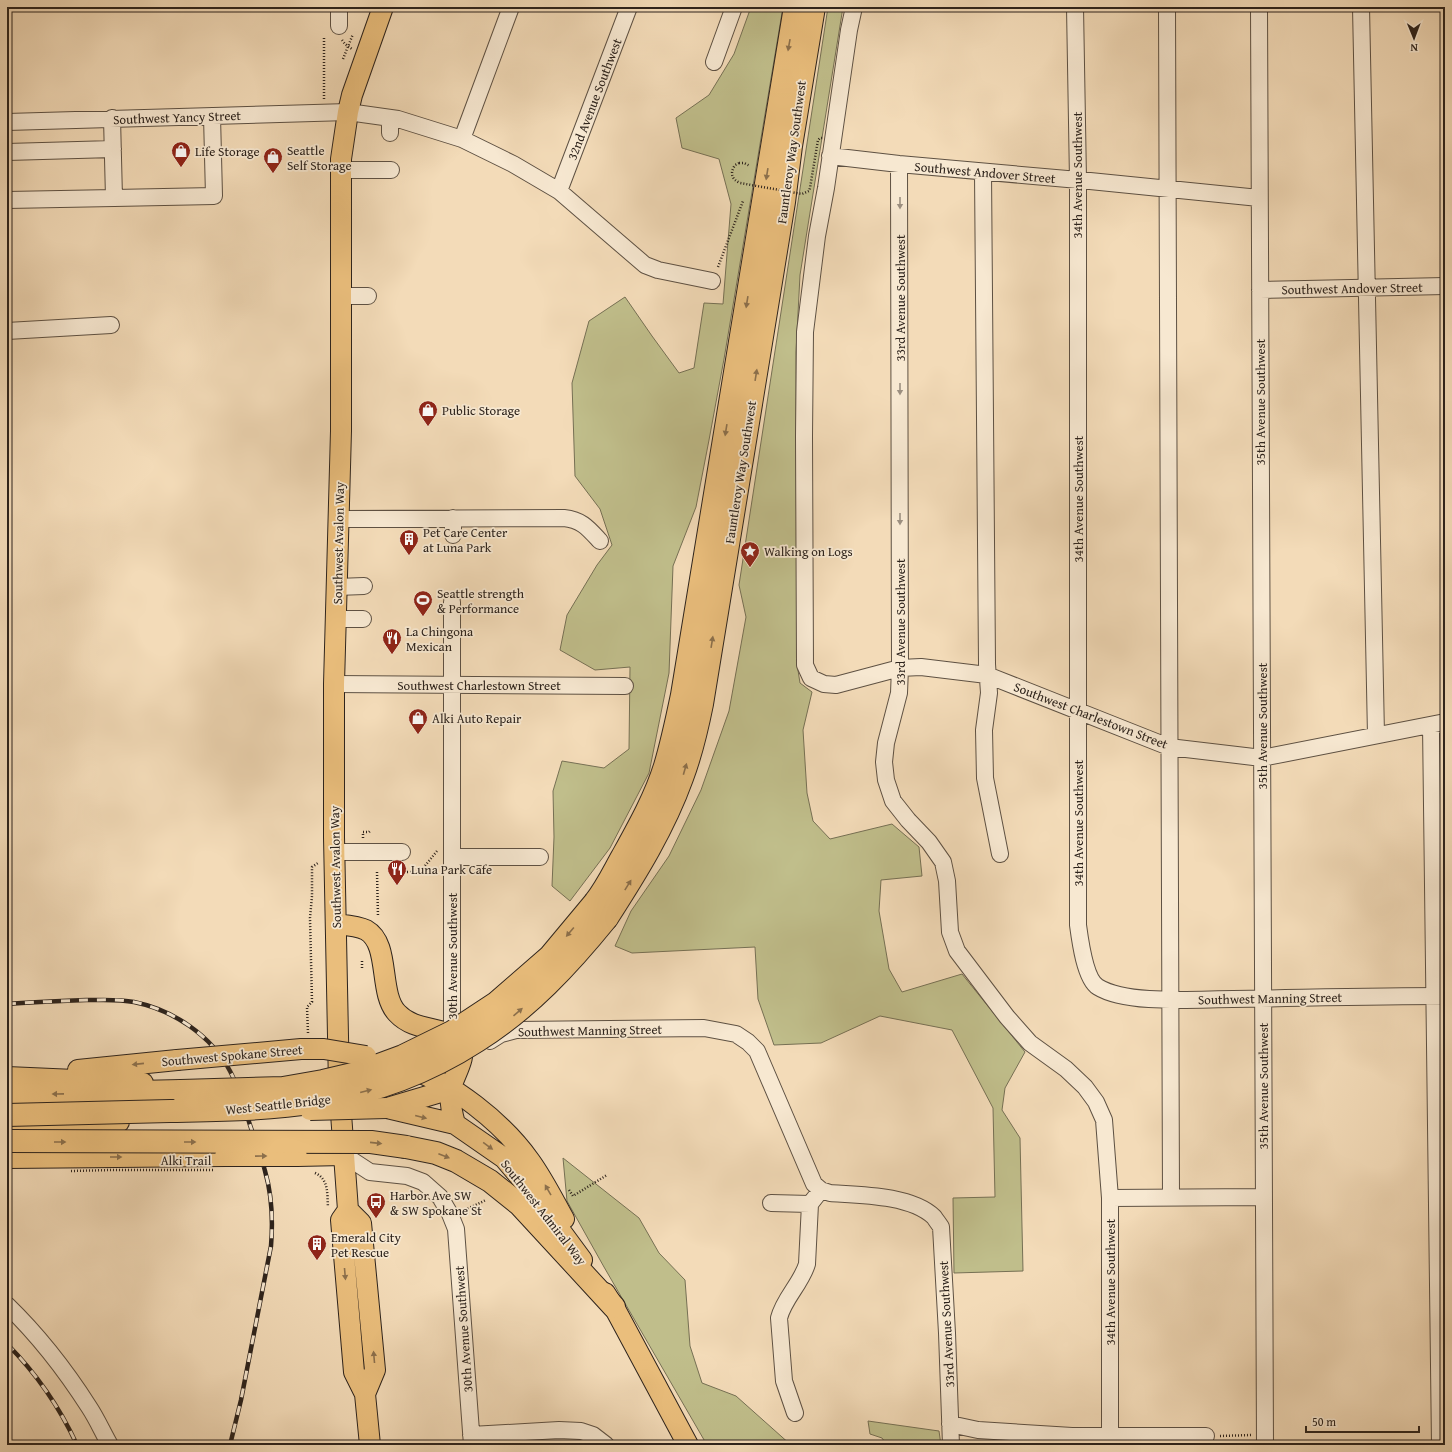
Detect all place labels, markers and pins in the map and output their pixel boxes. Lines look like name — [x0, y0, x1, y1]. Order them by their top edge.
shop icon: Life Storage — [170, 140, 192, 168]
place label: Seattle Self Storage — [287, 141, 352, 175]
place label: Life Storage — [195, 142, 260, 161]
shop icon: Seattle Self Storage — [262, 146, 284, 174]
shop icon: Public Storage — [417, 399, 439, 427]
place label: Public Storage — [442, 401, 520, 420]
place label: Pet Care Center at Luna Park — [423, 523, 508, 557]
building icon: Pet Care Center at Luna Park — [398, 528, 420, 556]
place icon: Walking on Logs — [739, 540, 761, 568]
place label: Walking on Logs — [764, 542, 853, 561]
place label: Seattle strength & Performance — [437, 584, 525, 618]
sports icon: Seattle strength & Performance — [412, 589, 434, 617]
place label: La Chingona Mexican — [406, 622, 474, 656]
restaurant icon: La Chingona Mexican — [381, 627, 403, 655]
shop icon: Alki Auto Repair — [407, 707, 429, 735]
place label: Alki Auto Repair — [432, 709, 522, 728]
restaurant icon: Luna Park Cafe — [386, 858, 408, 886]
place label: Luna Park Cafe — [411, 860, 492, 879]
place label: Harbor Ave SW & SW Spokane St — [390, 1186, 482, 1220]
bus stop icon: Harbor Ave SW & SW Spokane St — [365, 1191, 387, 1219]
place label: Emerald City Pet Rescue — [331, 1228, 401, 1262]
building icon: Emerald City Pet Rescue — [306, 1233, 328, 1261]

